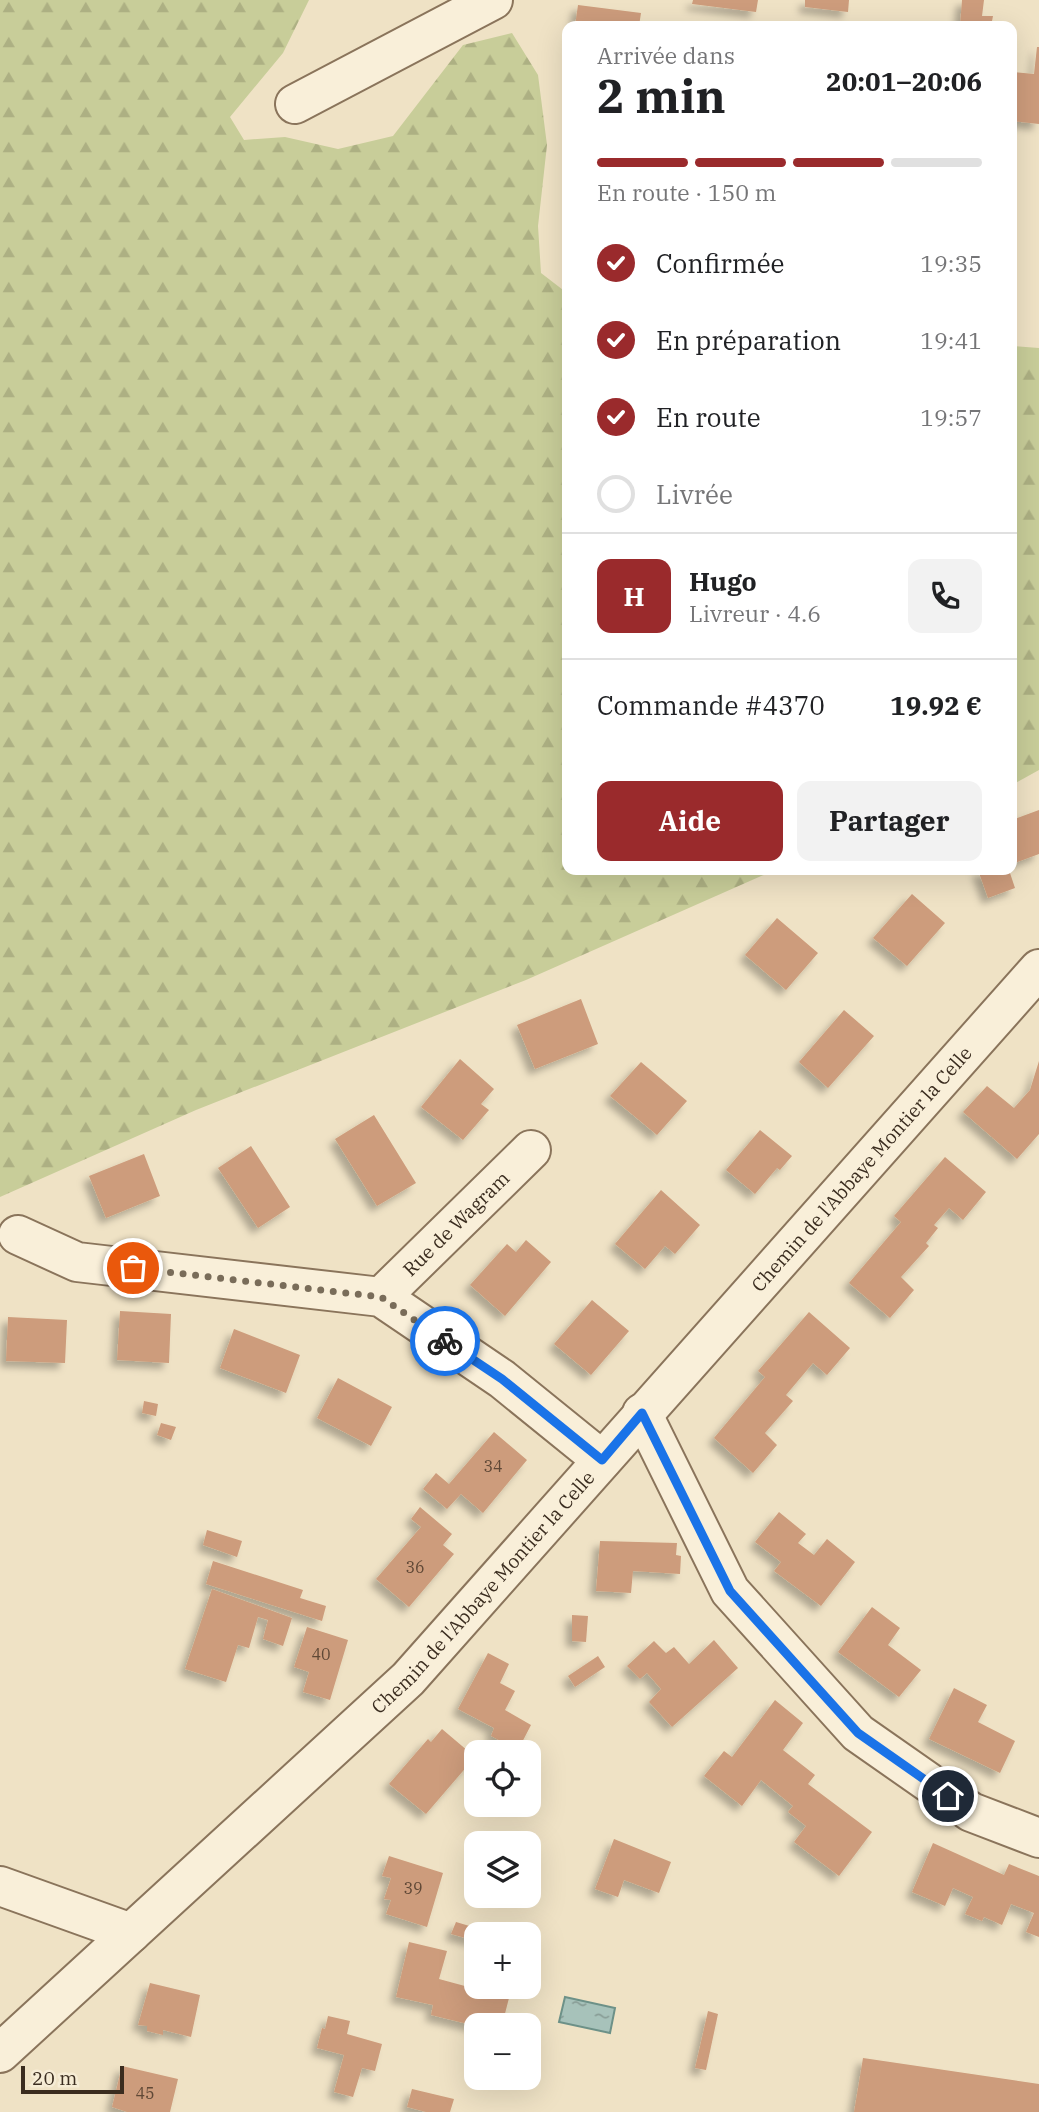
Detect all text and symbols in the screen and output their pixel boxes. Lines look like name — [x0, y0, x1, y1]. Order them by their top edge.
text: Arrivée dans — [597, 40, 735, 70]
text: 20:01–20:06 — [826, 64, 982, 98]
text: 2 min — [597, 66, 726, 126]
text: En route · 150 m — [597, 177, 776, 207]
icon: check — [597, 244, 635, 282]
text: Confirmée — [656, 246, 785, 280]
text: 19:35 — [920, 248, 982, 278]
icon: check — [597, 321, 635, 359]
text: En préparation — [656, 323, 841, 357]
text: 19:41 — [920, 325, 982, 355]
icon: check — [597, 398, 635, 436]
text: En route — [656, 400, 761, 434]
text: 19:57 — [920, 402, 982, 432]
text: Livrée — [656, 477, 733, 511]
button: phone — [908, 559, 982, 633]
text: Hugo — [689, 564, 757, 598]
text: H — [623, 579, 645, 613]
text: Livreur · 4.6 — [689, 598, 821, 628]
text: Commande #4370 — [597, 688, 825, 722]
text: 19.92 € — [890, 688, 982, 722]
button: Aide — [597, 781, 783, 861]
button: Partager — [797, 781, 982, 861]
street label: Chemin de l'Abbaye Montier la Celle — [746, 1041, 977, 1296]
street label: Rue de Wagram — [398, 1166, 514, 1281]
pin — [103, 1238, 163, 1298]
icon: bag — [114, 1249, 152, 1287]
courier — [410, 1306, 480, 1376]
icon: bike — [426, 1322, 464, 1360]
house number: 34 — [483, 1456, 503, 1476]
street label: Chemin de l'Abbaye Montier la Celle — [366, 1466, 599, 1719]
house number: 36 — [405, 1557, 425, 1577]
house number: 40 — [311, 1644, 331, 1664]
map controls — [464, 1740, 541, 2090]
button: locate — [464, 1740, 541, 1817]
pin — [918, 1766, 978, 1826]
icon: home — [929, 1777, 967, 1815]
button: layers — [464, 1831, 541, 1908]
house number: 39 — [403, 1878, 423, 1898]
button: + — [464, 1922, 541, 1999]
button: − — [464, 2013, 541, 2090]
scale bar — [21, 2063, 124, 2095]
text: 20 m — [32, 2066, 77, 2090]
house number: 45 — [135, 2083, 155, 2103]

